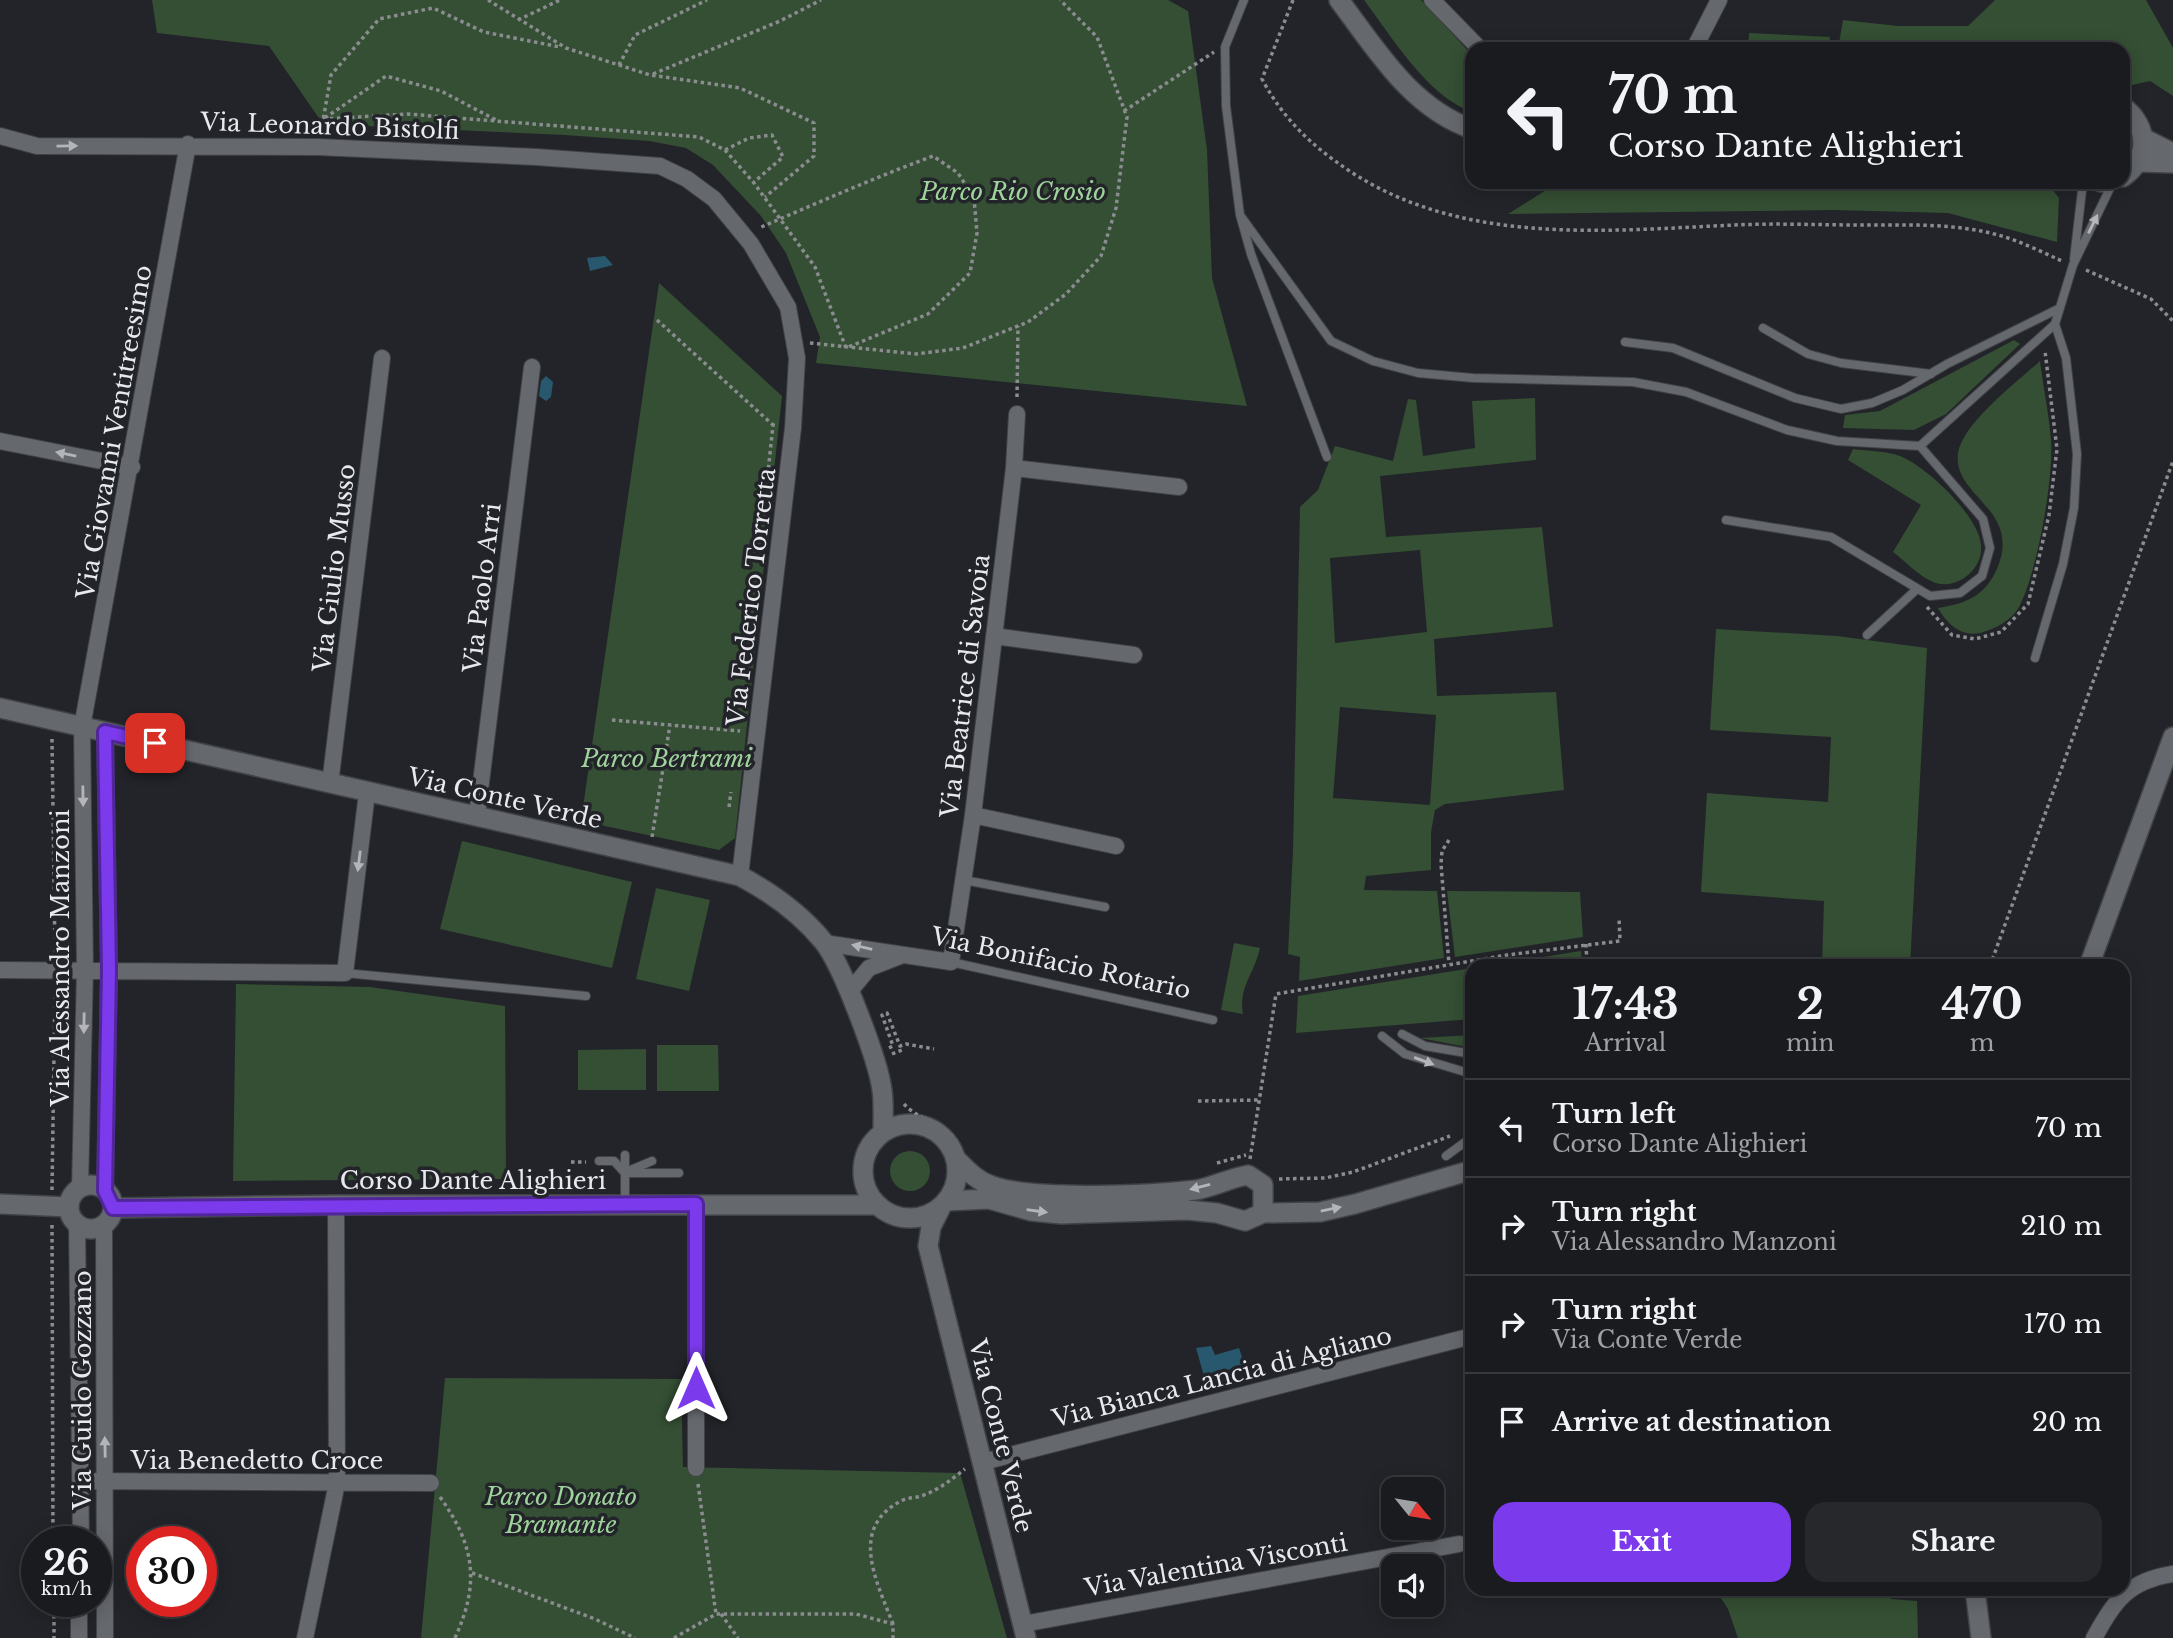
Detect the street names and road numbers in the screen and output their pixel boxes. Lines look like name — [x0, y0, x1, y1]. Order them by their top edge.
street label: Via Leonardo Bistolfi — [199, 107, 460, 145]
street label: Via Giovanni Ventitreesimo — [70, 263, 158, 602]
street label: Via Giulio Musso — [307, 462, 361, 675]
street label: Via Federico Torretta — [721, 466, 781, 729]
street label: Via Paolo Arri — [457, 501, 507, 676]
street label: Via Beatrice di Savoia — [934, 552, 996, 820]
street label: Via Conte Verde — [404, 761, 605, 834]
street label: Via Alessandro Manzoni — [46, 809, 75, 1108]
street label: Via Bonifacio Rotario — [928, 921, 1193, 1005]
street label: Corso Dante Alighieri — [340, 1166, 606, 1195]
street label: Via Guido Gozzano — [68, 1270, 97, 1511]
street label: Via Bianca Lancia di Agliano — [1048, 1321, 1395, 1434]
street label: Via Conte Verde — [963, 1335, 1039, 1536]
street label: Via Benedetto Croce — [130, 1446, 383, 1475]
street label: Via Valentina Visconti — [1081, 1528, 1350, 1603]

